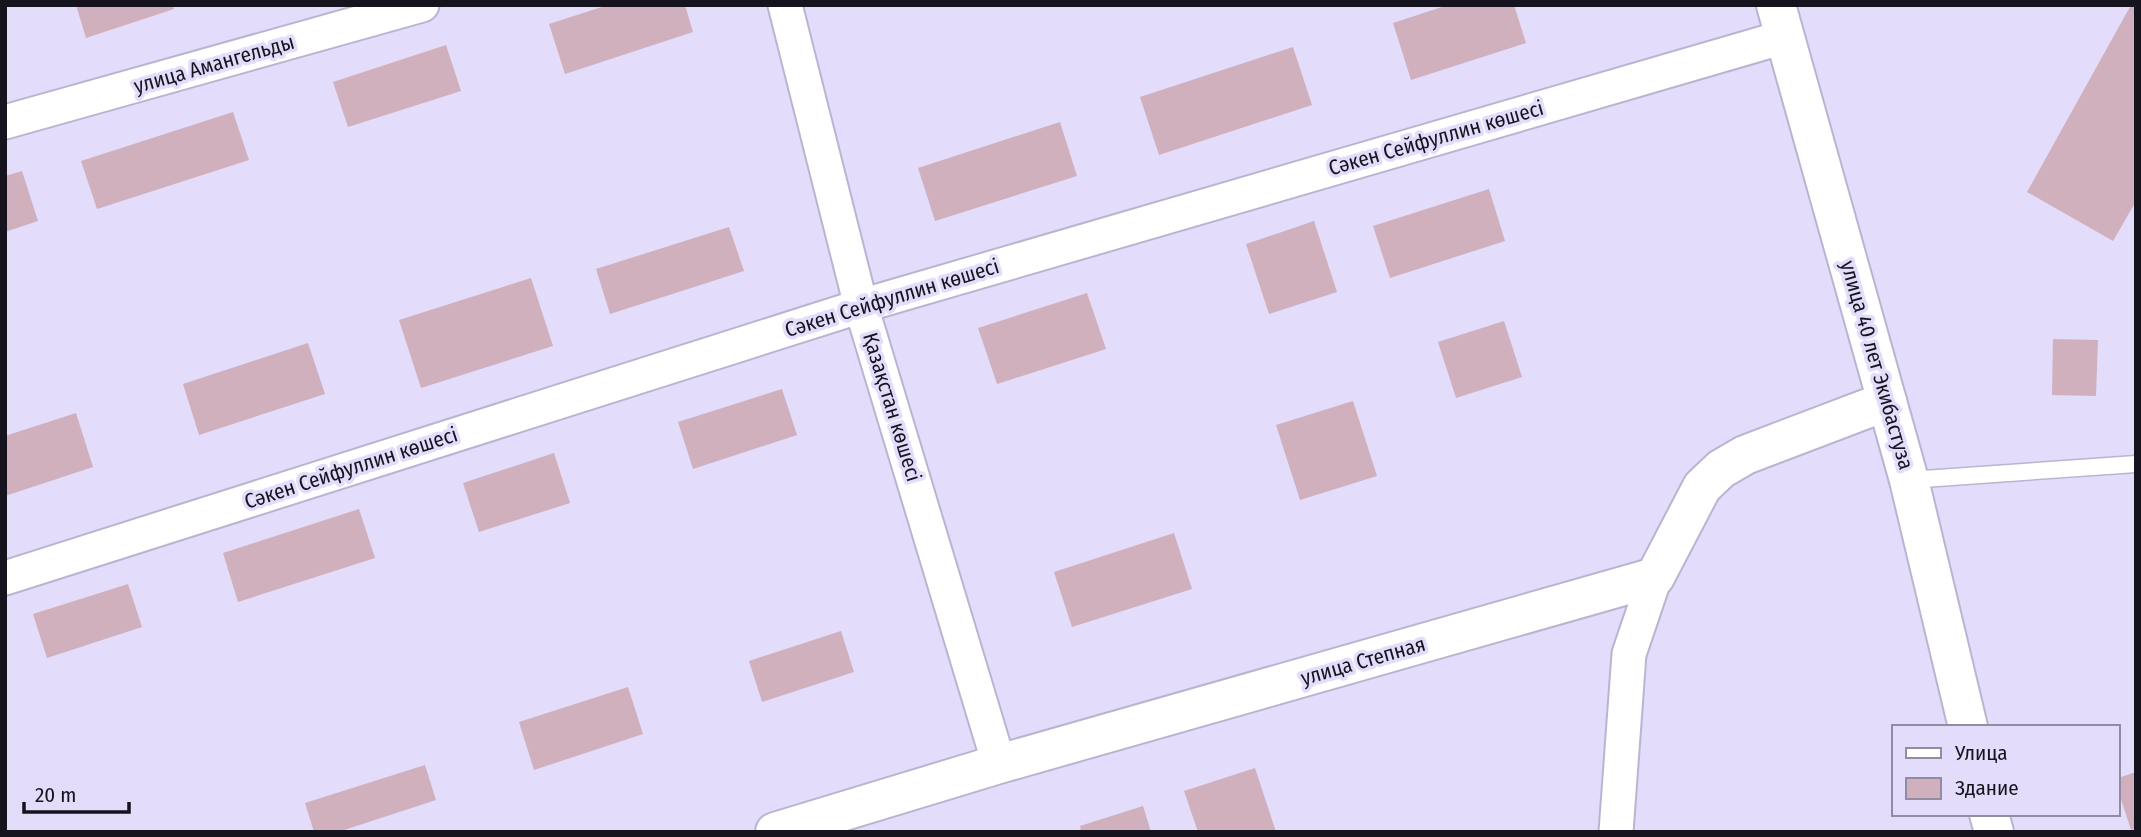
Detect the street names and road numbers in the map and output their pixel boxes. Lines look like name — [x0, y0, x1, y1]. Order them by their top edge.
street label: улица Амангельды — [131, 29, 297, 99]
street label: Сәкен Сейфуллин көшесі — [1325, 95, 1547, 181]
street label: Сәкен Сейфуллин көшесі — [782, 253, 1002, 343]
street label: улица 40 лет Экибастуза — [1835, 258, 1919, 472]
street label: Қазақстан көшесі — [857, 329, 927, 485]
street label: Сәкен Сейфуллин көшесі — [241, 421, 461, 515]
street label: улица Степная — [1298, 631, 1428, 691]

